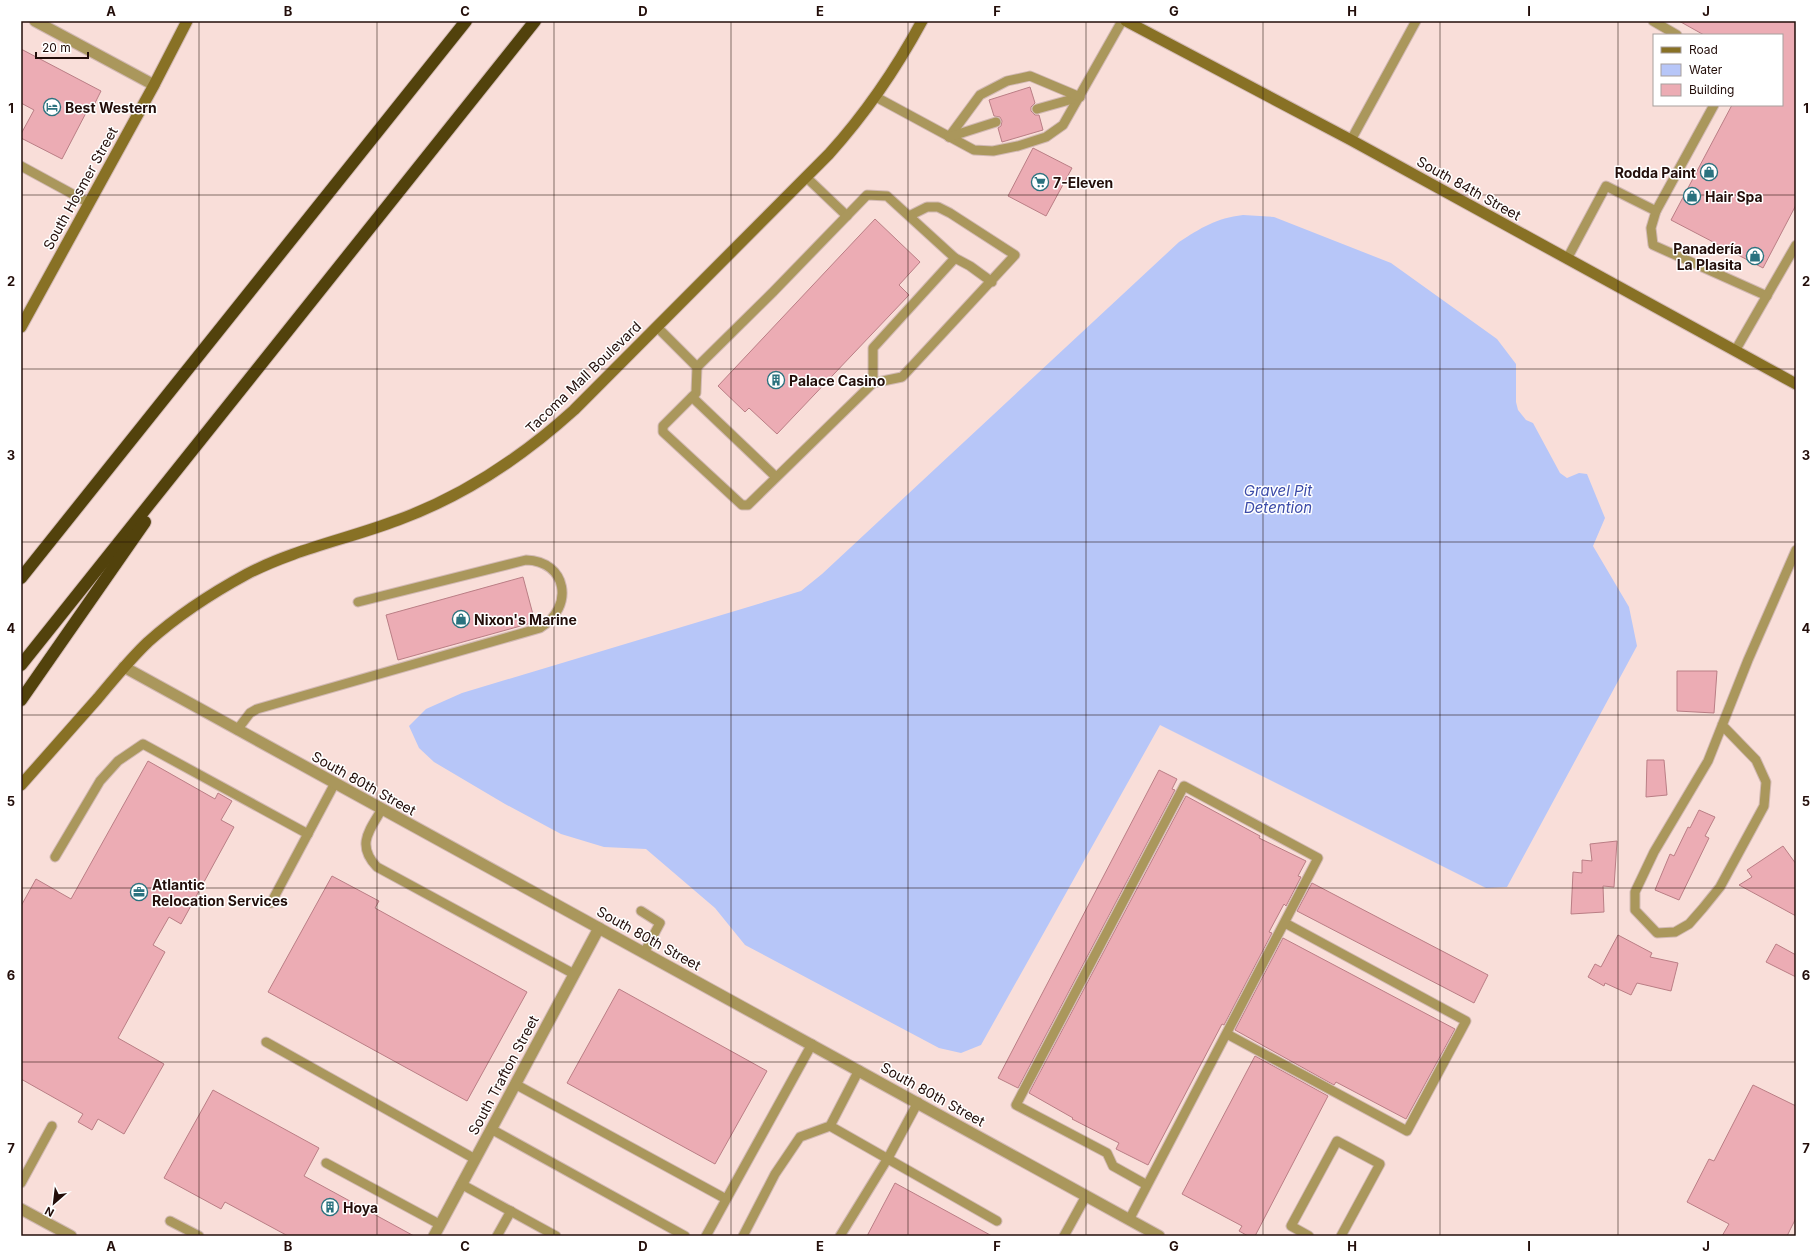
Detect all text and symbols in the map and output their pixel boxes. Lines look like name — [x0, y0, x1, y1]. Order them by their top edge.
text: A — [106, 3, 116, 19]
text: B — [284, 3, 293, 19]
text: C — [460, 3, 470, 19]
text: D — [638, 3, 648, 19]
text: E — [816, 3, 824, 19]
text: F — [993, 3, 1001, 19]
text: G — [1169, 3, 1179, 19]
text: H — [1347, 3, 1357, 19]
text: I — [1527, 3, 1531, 19]
text: J — [1702, 3, 1710, 19]
scale bar — [36, 34, 88, 60]
legend — [1653, 34, 1783, 106]
text: 20 m — [42, 40, 71, 55]
text: Road — [1689, 42, 1718, 57]
text: Water — [1689, 62, 1723, 77]
text: Building — [1689, 82, 1734, 97]
hotel icon: Best Western — [42, 97, 62, 117]
place label: Best Western — [65, 99, 157, 116]
text: 1 — [8, 100, 14, 116]
text: 1 — [1803, 100, 1809, 116]
street label: South Hosmer Street — [39, 123, 121, 252]
street label: South 84th Street — [1414, 152, 1524, 224]
shop icon: Rodda Paint — [1699, 162, 1719, 182]
place label: Rodda Paint — [1615, 164, 1696, 181]
supermarket icon: 7-Eleven — [1030, 172, 1050, 192]
place label: 7-Eleven — [1053, 174, 1113, 191]
shop icon: Hair Spa — [1682, 186, 1702, 206]
place label: Hair Spa — [1705, 188, 1763, 205]
place label: Panadería La Plasita — [1673, 240, 1742, 273]
shop icon: Panadería La Plasita — [1745, 246, 1765, 266]
text: 2 — [7, 273, 15, 289]
text: 2 — [1802, 273, 1810, 289]
street label: Tacoma Mall Boulevard — [522, 317, 644, 437]
building icon: Palace Casino — [766, 370, 786, 390]
place label: Palace Casino — [789, 372, 886, 389]
text: 3 — [7, 447, 15, 463]
text: 3 — [1802, 447, 1810, 463]
water label: Gravel Pit Detention — [1244, 481, 1313, 517]
shop icon: Nixon's Marine — [451, 609, 471, 629]
place label: Nixon's Marine — [474, 611, 577, 628]
text: 4 — [7, 620, 16, 636]
text: 4 — [1802, 620, 1811, 636]
street label: South 80th Street — [309, 747, 419, 819]
text: 5 — [7, 793, 15, 809]
text: 5 — [1802, 793, 1810, 809]
place label: Atlantic Relocation Services — [152, 876, 288, 909]
office icon: Atlantic Relocation Services — [129, 882, 149, 902]
street label: South 80th Street — [594, 902, 704, 974]
text: 6 — [7, 967, 15, 983]
text: 6 — [1802, 967, 1810, 983]
street label: South Trafton Street — [464, 1012, 542, 1138]
street label: South 80th Street — [878, 1058, 988, 1130]
text: 7 — [7, 1140, 15, 1156]
text: 7 — [1802, 1140, 1810, 1156]
north arrow — [34, 1183, 74, 1223]
building icon: Hoya — [320, 1197, 340, 1217]
place label: Hoya — [343, 1199, 378, 1216]
text: N — [42, 1204, 56, 1220]
text: A — [106, 1238, 116, 1254]
text: B — [284, 1238, 293, 1254]
text: C — [460, 1238, 470, 1254]
text: D — [638, 1238, 648, 1254]
text: E — [816, 1238, 824, 1254]
text: F — [993, 1238, 1001, 1254]
text: G — [1169, 1238, 1179, 1254]
text: H — [1347, 1238, 1357, 1254]
text: I — [1527, 1238, 1531, 1254]
text: J — [1702, 1238, 1710, 1254]

